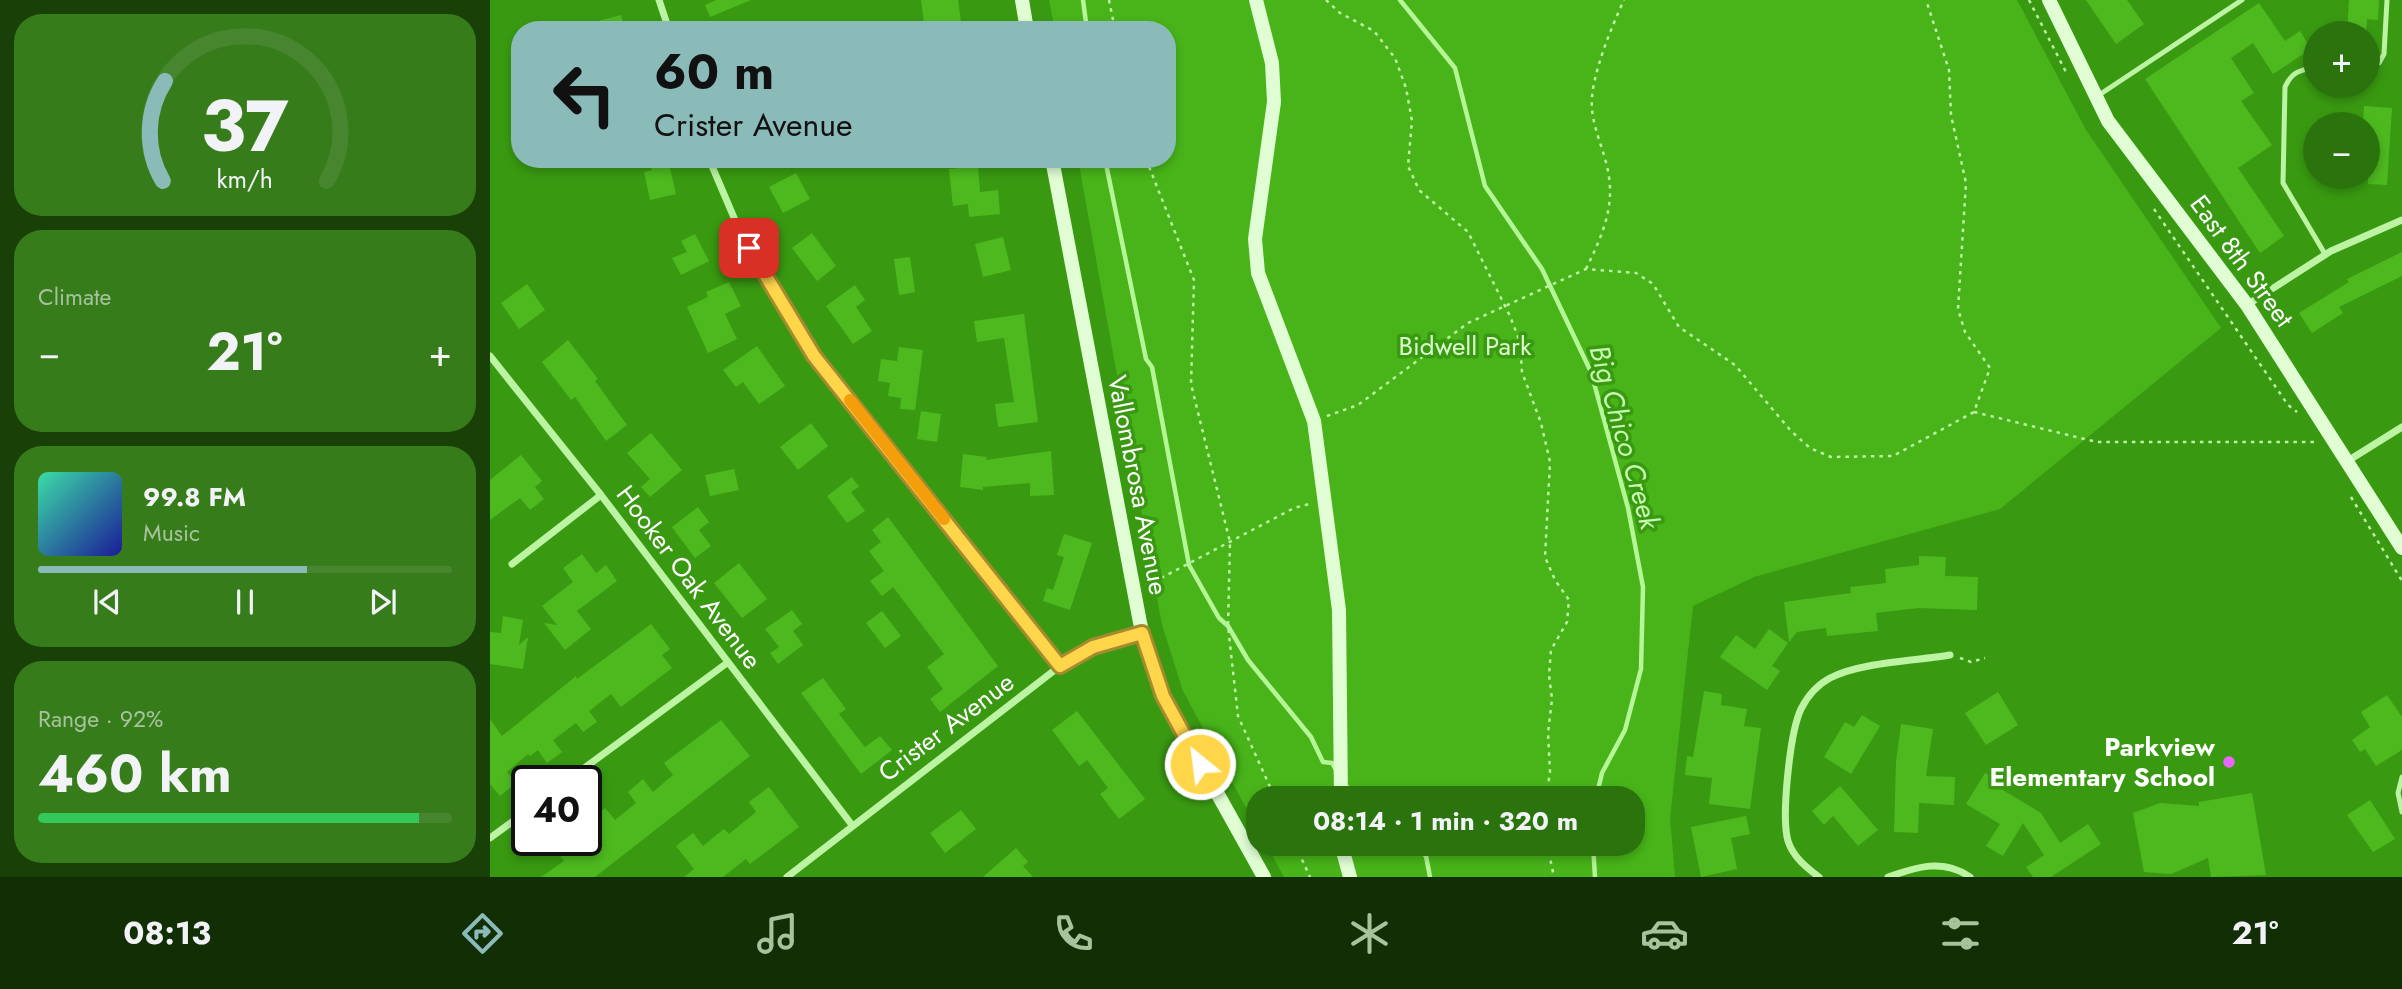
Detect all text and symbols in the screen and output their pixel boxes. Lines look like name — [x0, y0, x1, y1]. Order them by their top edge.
map controls — [2303, 21, 2380, 189]
button: + — [2303, 21, 2380, 98]
text: 60 m — [654, 37, 774, 107]
icon: left — [539, 49, 630, 140]
text: 37 — [201, 73, 289, 178]
text: Crister Avenue — [654, 102, 853, 148]
button: − — [2303, 112, 2380, 189]
text: km/h — [217, 161, 273, 197]
street label: East 8th Street — [2181, 187, 2303, 336]
pin — [719, 218, 779, 278]
icon: arrive — [730, 229, 768, 267]
text: Climate — [38, 280, 111, 314]
text: 21° — [207, 314, 283, 390]
text: − — [38, 325, 60, 380]
text: + — [429, 325, 452, 380]
park label: Bidwell Park — [1399, 327, 1532, 365]
water label: Big Chico Creek — [1579, 340, 1671, 535]
street label: Vallombrosa Avenue — [1098, 372, 1178, 598]
street label: Hooker Oak Avenue — [607, 477, 771, 677]
text: 99.8 FM — [143, 478, 246, 516]
text: Music — [143, 516, 200, 550]
icon: previous — [88, 583, 126, 621]
icon: pause — [226, 583, 264, 621]
icon: next — [364, 583, 402, 621]
street label: Crister Avenue — [870, 663, 1022, 791]
text: Range · 92% — [38, 702, 163, 736]
position arrow — [1163, 727, 1237, 801]
place label: Parkview Elementary School — [1990, 728, 2215, 796]
text: 460 km — [38, 736, 232, 812]
marker: Parkview Elementary School — [2221, 754, 2237, 770]
speed limit sign: 40 — [511, 765, 602, 856]
text: 08:14 · 1 min · 320 m — [1313, 802, 1578, 840]
icon: directions — [458, 909, 507, 958]
icon: music — [753, 909, 802, 958]
icon: phone — [1049, 909, 1098, 958]
icon: climate — [1345, 909, 1394, 958]
icon: car — [1640, 909, 1689, 958]
icon: filters — [1936, 909, 1985, 958]
text: 08:13 — [123, 910, 211, 956]
text: 21° — [2232, 910, 2279, 956]

